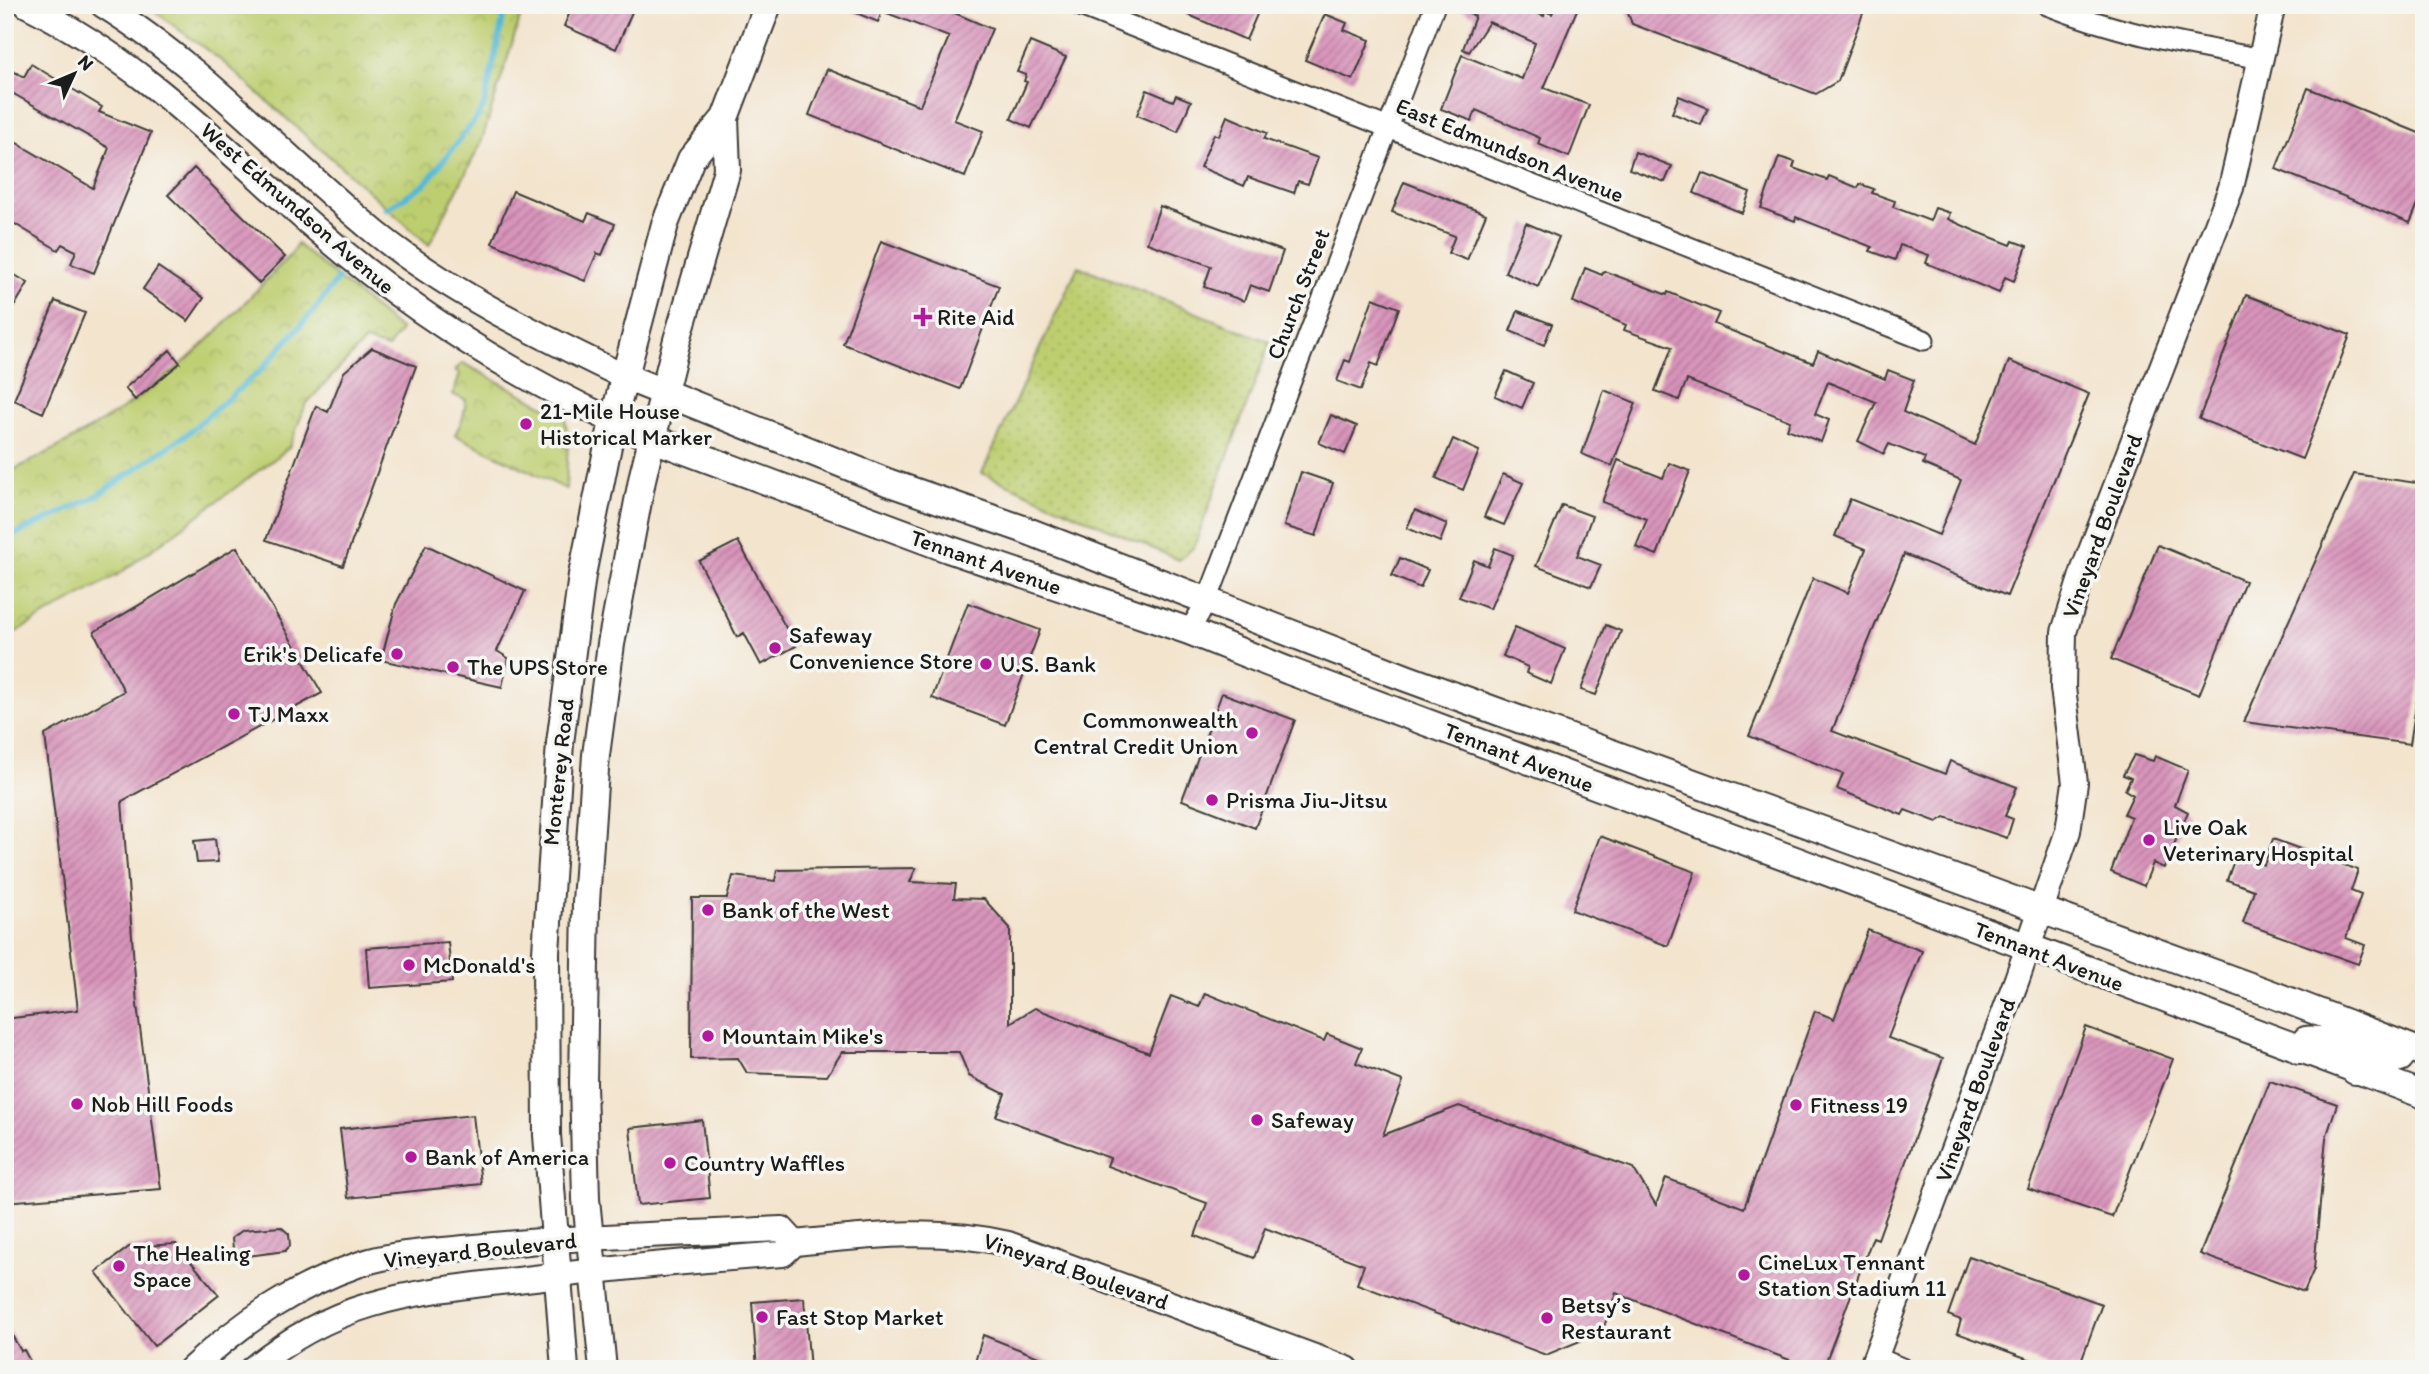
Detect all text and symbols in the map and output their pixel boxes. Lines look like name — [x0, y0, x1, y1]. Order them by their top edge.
north arrow — [38, 38, 108, 108]
text: N — [73, 50, 99, 75]
street label: East Edmundson Avenue — [1392, 91, 1628, 209]
street label: West Edmundson Avenue — [195, 116, 401, 300]
street label: Church Street — [1260, 225, 1336, 363]
place label: Rite Aid — [937, 303, 1014, 331]
marker: Rite Aid — [915, 309, 931, 325]
place label: 21-Mile House Historical Marker — [540, 397, 712, 451]
marker: 21-Mile House Historical Marker — [518, 416, 534, 432]
street label: Vineyard Boulevard — [2056, 430, 2148, 622]
street label: Tennant Avenue — [907, 523, 1065, 601]
place label: Safeway Convenience Store — [789, 621, 973, 675]
place label: Erik's Delicafe — [243, 640, 383, 668]
marker: Safeway Convenience Store — [767, 640, 783, 656]
marker: Erik's Delicafe — [389, 646, 405, 662]
place label: U.S. Bank — [1000, 650, 1096, 678]
place label: The UPS Store — [467, 653, 608, 681]
marker: U.S. Bank — [978, 656, 994, 672]
marker: The UPS Store — [445, 659, 461, 675]
street label: Monterey Road — [536, 697, 580, 847]
place label: TJ Maxx — [248, 700, 329, 728]
marker: TJ Maxx — [226, 706, 242, 722]
place label: Commonwealth Central Credit Union — [1034, 706, 1239, 760]
street label: Tennant Avenue — [1440, 716, 1598, 798]
marker: Commonwealth Central Credit Union — [1244, 725, 1260, 741]
place label: Prisma Jiu-Jitsu — [1226, 786, 1388, 814]
marker: Prisma Jiu-Jitsu — [1204, 792, 1220, 808]
place label: Live Oak Veterinary Hospital — [2163, 813, 2354, 867]
marker: Live Oak Veterinary Hospital — [2141, 832, 2157, 848]
place label: Bank of the West — [722, 896, 890, 924]
marker: Bank of the West — [700, 902, 716, 918]
street label: Tennant Avenue — [1970, 915, 2128, 997]
place label: McDonald's — [423, 951, 536, 979]
marker: McDonald's — [401, 957, 417, 973]
street label: Vineyard Boulevard — [1929, 994, 2021, 1186]
place label: Mountain Mike's — [722, 1022, 884, 1050]
marker: Mountain Mike's — [700, 1028, 716, 1044]
place label: Nob Hill Foods — [91, 1090, 234, 1118]
place label: Fitness 19 — [1810, 1091, 1908, 1119]
marker: Nob Hill Foods — [69, 1096, 85, 1112]
marker: Fitness 19 — [1788, 1097, 1804, 1113]
place label: Safeway — [1271, 1106, 1354, 1134]
marker: Safeway — [1249, 1112, 1265, 1128]
place label: Bank of America — [425, 1143, 589, 1171]
marker: Bank of America — [403, 1149, 419, 1165]
place label: Country Waffles — [684, 1149, 845, 1177]
marker: Country Waffles — [662, 1155, 678, 1171]
street label: Vineyard Boulevard — [382, 1226, 578, 1274]
street label: Vineyard Boulevard — [980, 1226, 1172, 1316]
place label: The Healing Space — [133, 1239, 251, 1293]
place label: CineLux Tennant Station Stadium 11 — [1758, 1248, 1947, 1302]
marker: The Healing Space — [111, 1258, 127, 1274]
marker: CineLux Tennant Station Stadium 11 — [1736, 1267, 1752, 1283]
place label: Betsy’s Restaurant — [1561, 1291, 1672, 1345]
place label: Fast Stop Market — [776, 1303, 944, 1331]
marker: Fast Stop Market — [754, 1309, 770, 1325]
marker: Betsy’s Restaurant — [1539, 1310, 1555, 1326]

